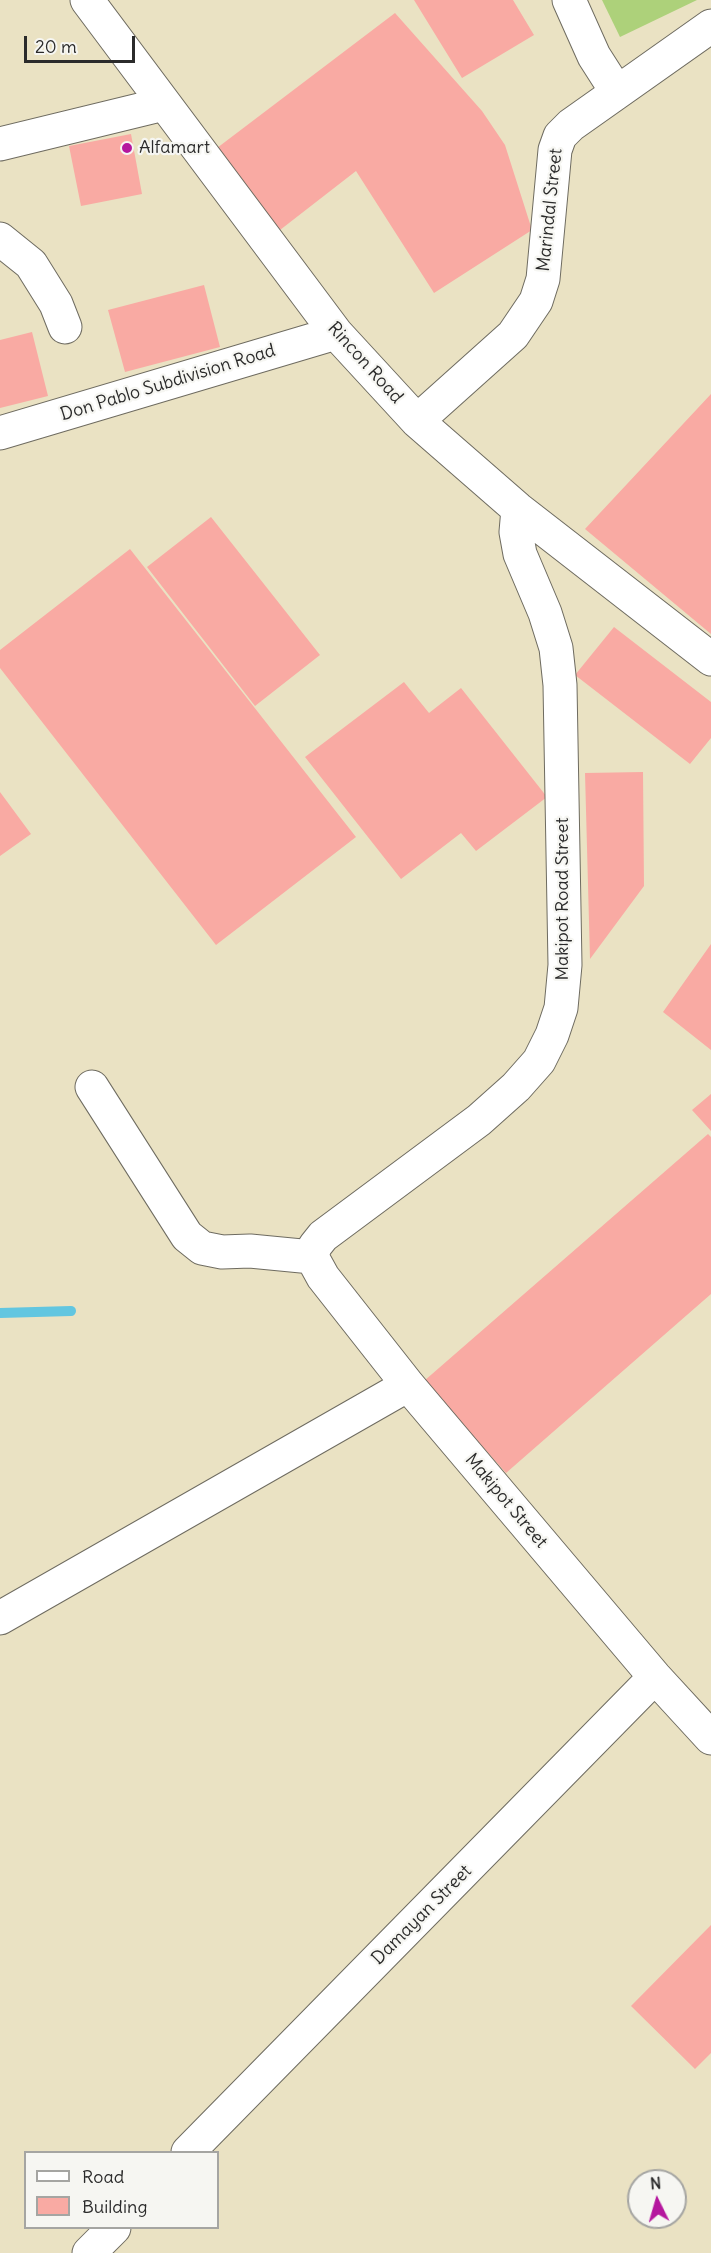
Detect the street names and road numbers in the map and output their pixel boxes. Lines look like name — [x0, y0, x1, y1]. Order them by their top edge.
street label: Marindal Street — [533, 147, 567, 273]
street label: Rincon Road — [323, 318, 407, 408]
street label: Don Pablo Subdivision Road — [58, 340, 278, 426]
street label: Makipot Road Street — [552, 817, 574, 981]
street label: Makipot Street — [460, 1449, 552, 1553]
street label: Damayan Street — [368, 1861, 476, 1969]

